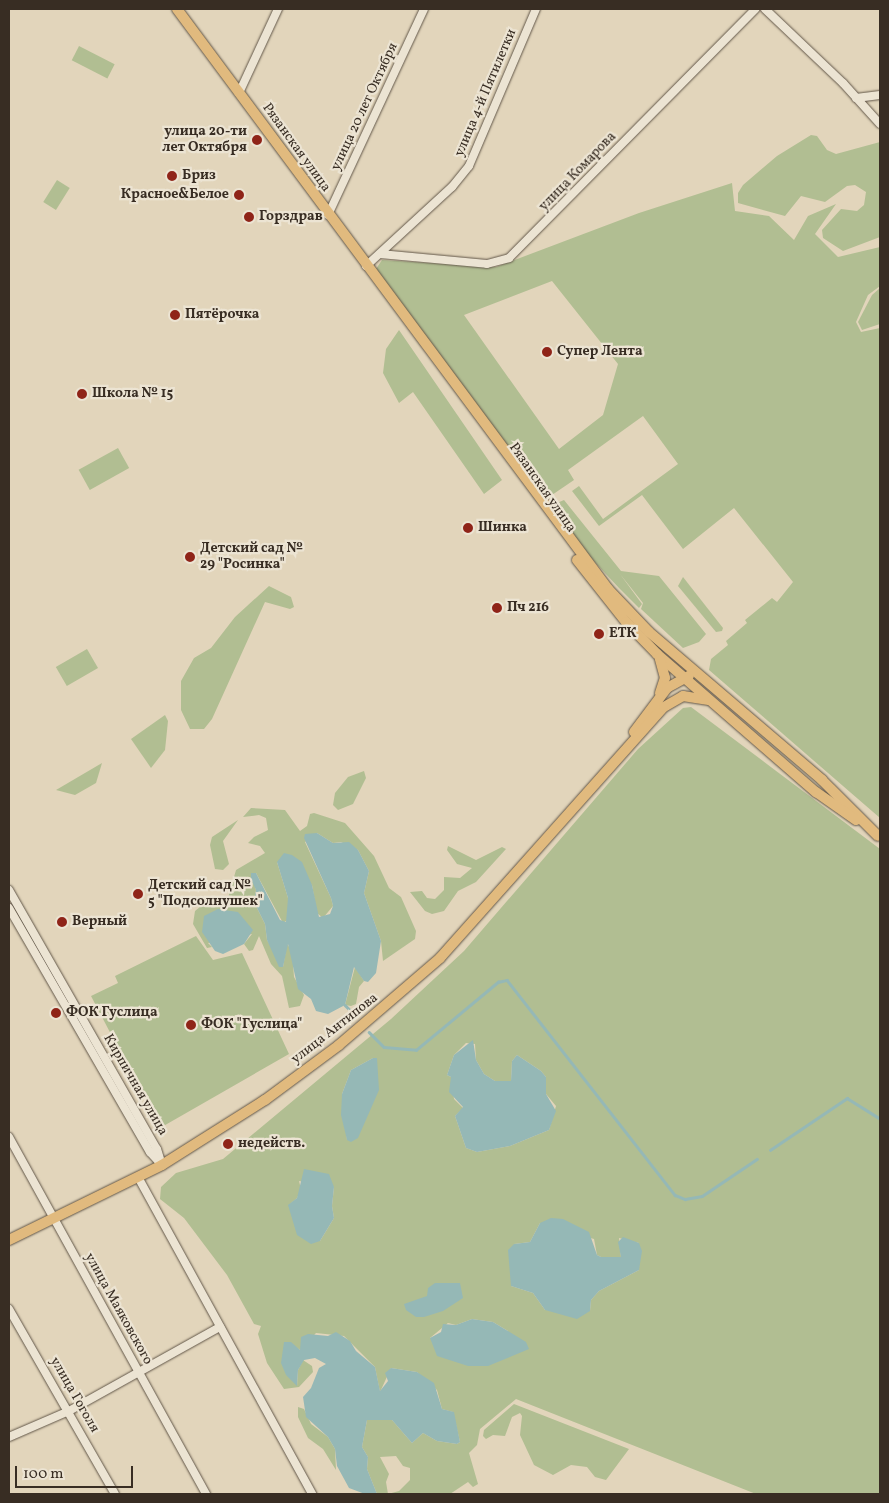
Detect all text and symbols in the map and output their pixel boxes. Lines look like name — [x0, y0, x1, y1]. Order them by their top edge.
street label: улица 4-й Пятилетки — [451, 27, 521, 159]
street label: улица 20 лет Октября — [328, 40, 402, 174]
street label: Рязанская улица — [258, 100, 334, 196]
place label: улица 20-ти лет Октября — [162, 124, 247, 156]
street label: улица Комарова — [536, 129, 620, 215]
marker: улица 20-ти лет Октября — [251, 134, 263, 146]
place label: Бриз — [182, 168, 216, 184]
marker: Бриз — [166, 170, 178, 182]
place label: Красное&Белое — [121, 187, 229, 203]
marker: Красное&Белое — [233, 189, 245, 201]
place label: Горздрав — [259, 209, 323, 225]
marker: Горздрав — [243, 211, 255, 223]
place label: Пятёрочка — [185, 307, 260, 323]
marker: Пятёрочка — [169, 309, 181, 321]
place label: Супер Лента — [557, 344, 643, 360]
marker: Супер Лента — [541, 346, 553, 358]
place label: Школа № 15 — [92, 386, 173, 402]
marker: Школа № 15 — [76, 388, 88, 400]
street label: Рязанская улица — [505, 440, 579, 536]
place label: Шинка — [478, 520, 527, 536]
marker: Шинка — [462, 522, 474, 534]
place label: Детский сад № 29 "Росинка" — [200, 541, 303, 574]
marker: Детский сад № 29 "Росинка" — [184, 551, 196, 563]
place label: Пч 216 — [507, 600, 549, 616]
marker: Пч 216 — [491, 602, 503, 614]
place label: ЕТК — [609, 626, 636, 642]
marker: ЕТК — [593, 628, 605, 640]
place label: Детский сад № 5 "Подсолнушек" — [148, 878, 263, 910]
marker: Детский сад № 5 "Подсолнушек" — [132, 888, 144, 900]
place label: Верный — [72, 914, 127, 930]
marker: Верный — [56, 916, 68, 928]
street label: улица Антипова — [288, 990, 382, 1068]
place label: ФОК Гуслица — [66, 1005, 158, 1021]
marker: ФОК Гуслица — [50, 1007, 62, 1019]
place label: ФОК "Гуслица" — [201, 1017, 302, 1033]
marker: ФОК "Гуслица" — [185, 1019, 197, 1031]
street label: Кирпичная улица — [99, 1031, 171, 1139]
place label: недейств. — [238, 1136, 305, 1152]
marker: недейств. — [222, 1138, 234, 1150]
street label: улица Маяковского — [80, 1250, 156, 1368]
street label: улица Гоголя — [46, 1354, 102, 1436]
scale bar — [18, 1456, 135, 1488]
text: 100 m — [23, 1464, 63, 1485]

